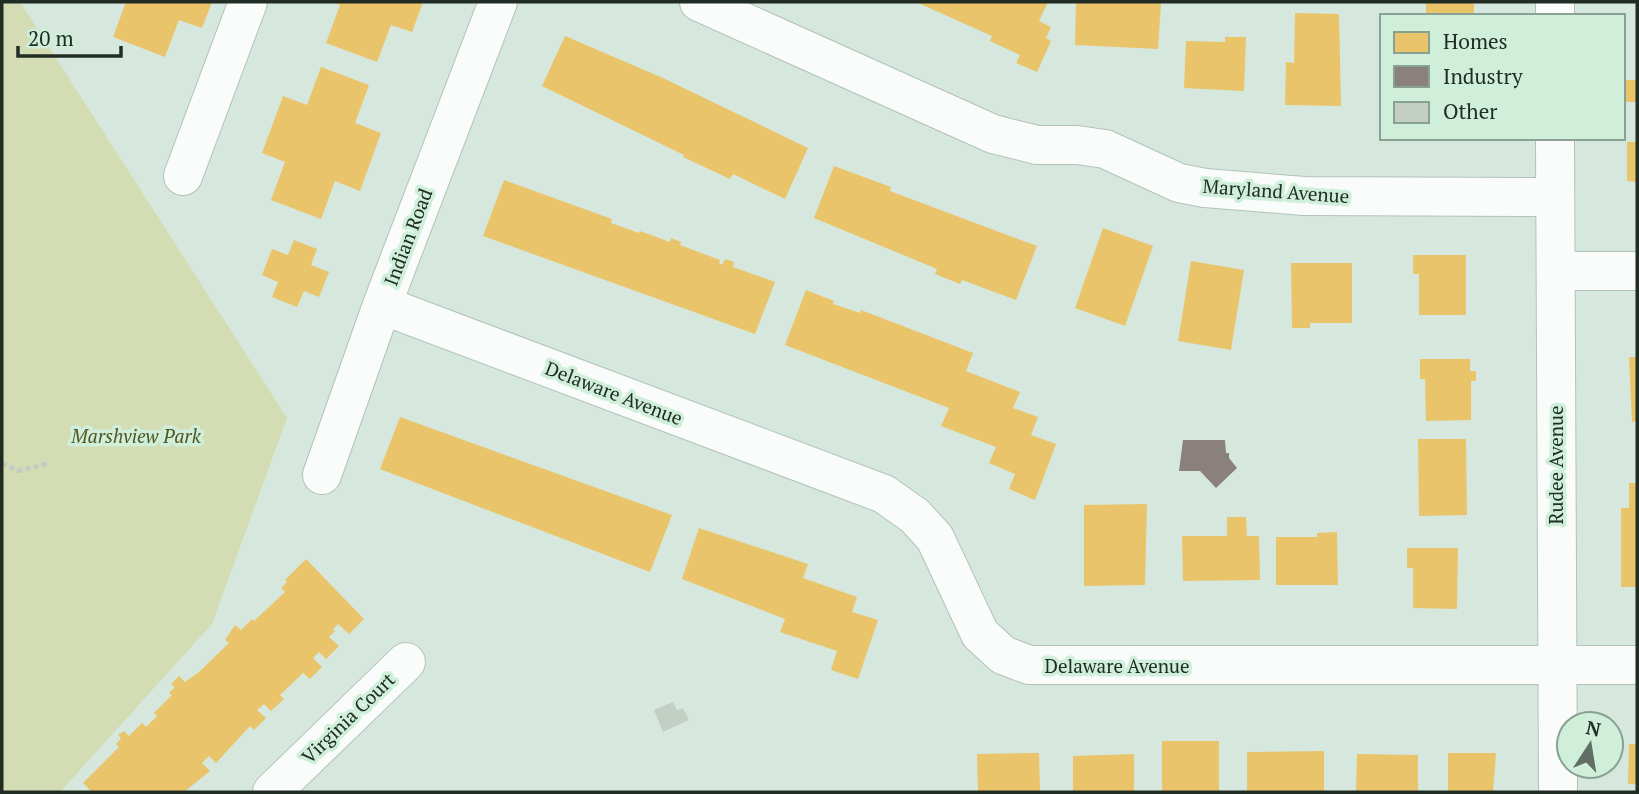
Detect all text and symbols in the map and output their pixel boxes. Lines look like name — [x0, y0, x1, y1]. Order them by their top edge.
scale bar — [18, 14, 121, 58]
legend — [1380, 14, 1625, 140]
text: 20 m — [28, 24, 74, 52]
text: Homes — [1443, 27, 1508, 55]
text: Industry — [1443, 62, 1523, 90]
text: Other — [1443, 97, 1497, 125]
street label: Maryland Avenue — [1202, 173, 1350, 208]
street label: Indian Road — [378, 184, 438, 289]
street label: Delaware Avenue — [542, 355, 686, 430]
street label: Rudee Avenue — [1543, 405, 1568, 525]
park label: Marshview Park — [70, 423, 202, 448]
street label: Delaware Avenue — [1044, 653, 1190, 678]
street label: Virginia Court — [296, 667, 400, 768]
north arrow — [1555, 710, 1625, 780]
text: N — [1584, 714, 1604, 742]

